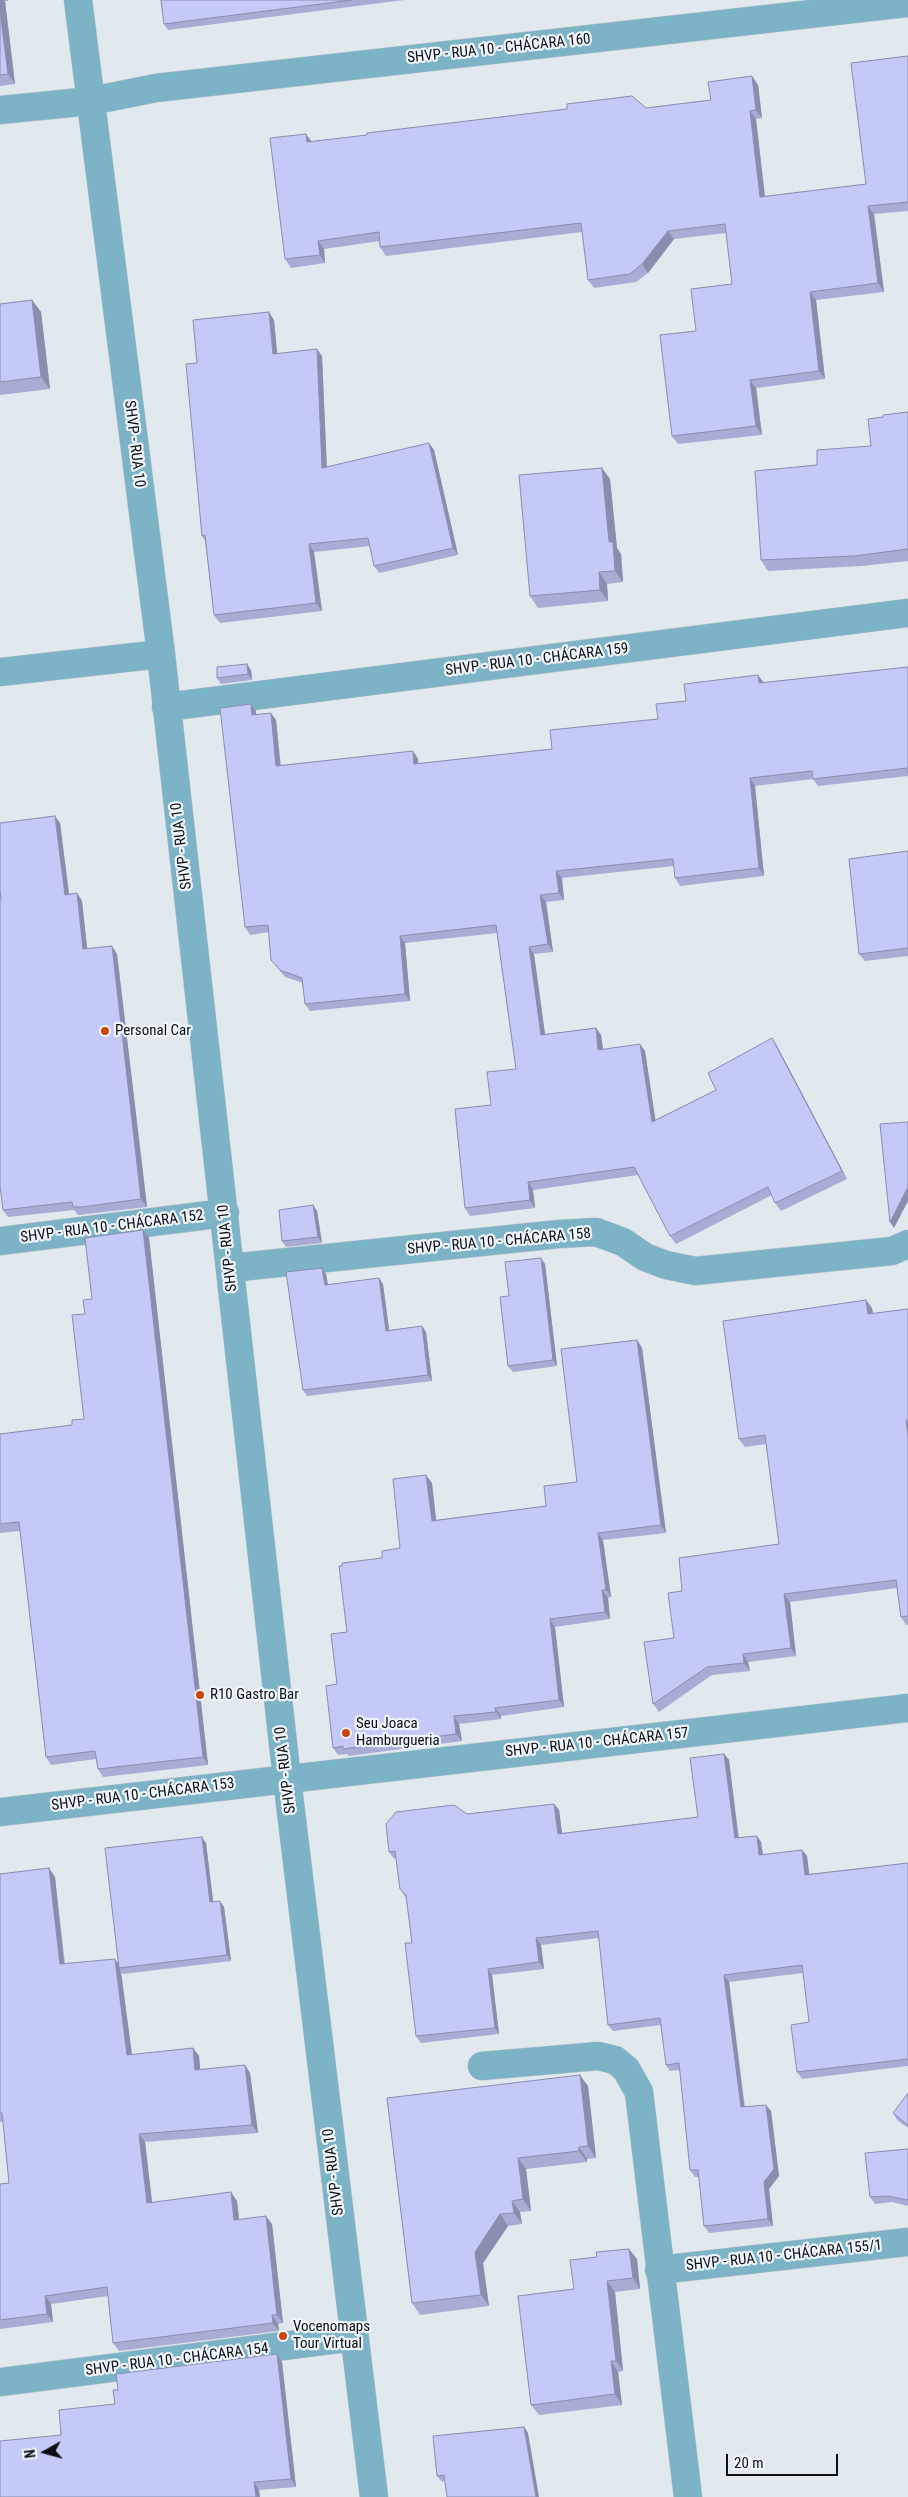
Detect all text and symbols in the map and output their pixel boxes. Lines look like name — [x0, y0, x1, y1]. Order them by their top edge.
street label: SHVP - RUA 10 - CHÁCARA 160 — [407, 30, 591, 68]
street label: SHVP - RUA 10 — [120, 399, 148, 489]
street label: SHVP - RUA 10 - CHÁCARA 159 — [445, 640, 629, 680]
street label: SHVP - RUA 10 — [168, 801, 196, 891]
place label: Personal Car — [115, 1022, 191, 1040]
marker: Personal Car — [99, 1025, 111, 1037]
street label: SHVP - RUA 10 — [214, 1204, 242, 1292]
street label: SHVP - RUA 10 - CHÁCARA 152 — [20, 1207, 204, 1247]
street label: SHVP - RUA 10 - CHÁCARA 158 — [407, 1225, 591, 1259]
place label: R10 Gastro Bar — [210, 1686, 299, 1704]
marker: R10 Gastro Bar — [194, 1689, 206, 1701]
place label: Seu Joaca Hamburgueria — [356, 1715, 440, 1750]
street label: SHVP - RUA 10 - CHÁCARA 157 — [505, 1724, 689, 1762]
street label: SHVP - RUA 10 — [272, 1725, 300, 1815]
marker: Seu Joaca Hamburgueria — [340, 1727, 352, 1739]
street label: SHVP - RUA 10 - CHÁCARA 153 — [51, 1775, 235, 1815]
street label: SHVP - RUA 10 — [320, 2127, 348, 2217]
street label: SHVP - RUA 10 - CHÁCARA 155/1 — [685, 2237, 883, 2275]
place label: Vocenomaps Tour Virtual — [293, 2318, 370, 2353]
marker: Vocenomaps Tour Virtual — [277, 2330, 289, 2342]
street label: SHVP - RUA 10 - CHÁCARA 154 — [85, 2340, 269, 2380]
north arrow — [20, 2427, 70, 2477]
scale bar — [728, 2444, 840, 2476]
text: N — [22, 2449, 39, 2459]
text: 20 m — [734, 2454, 764, 2472]

